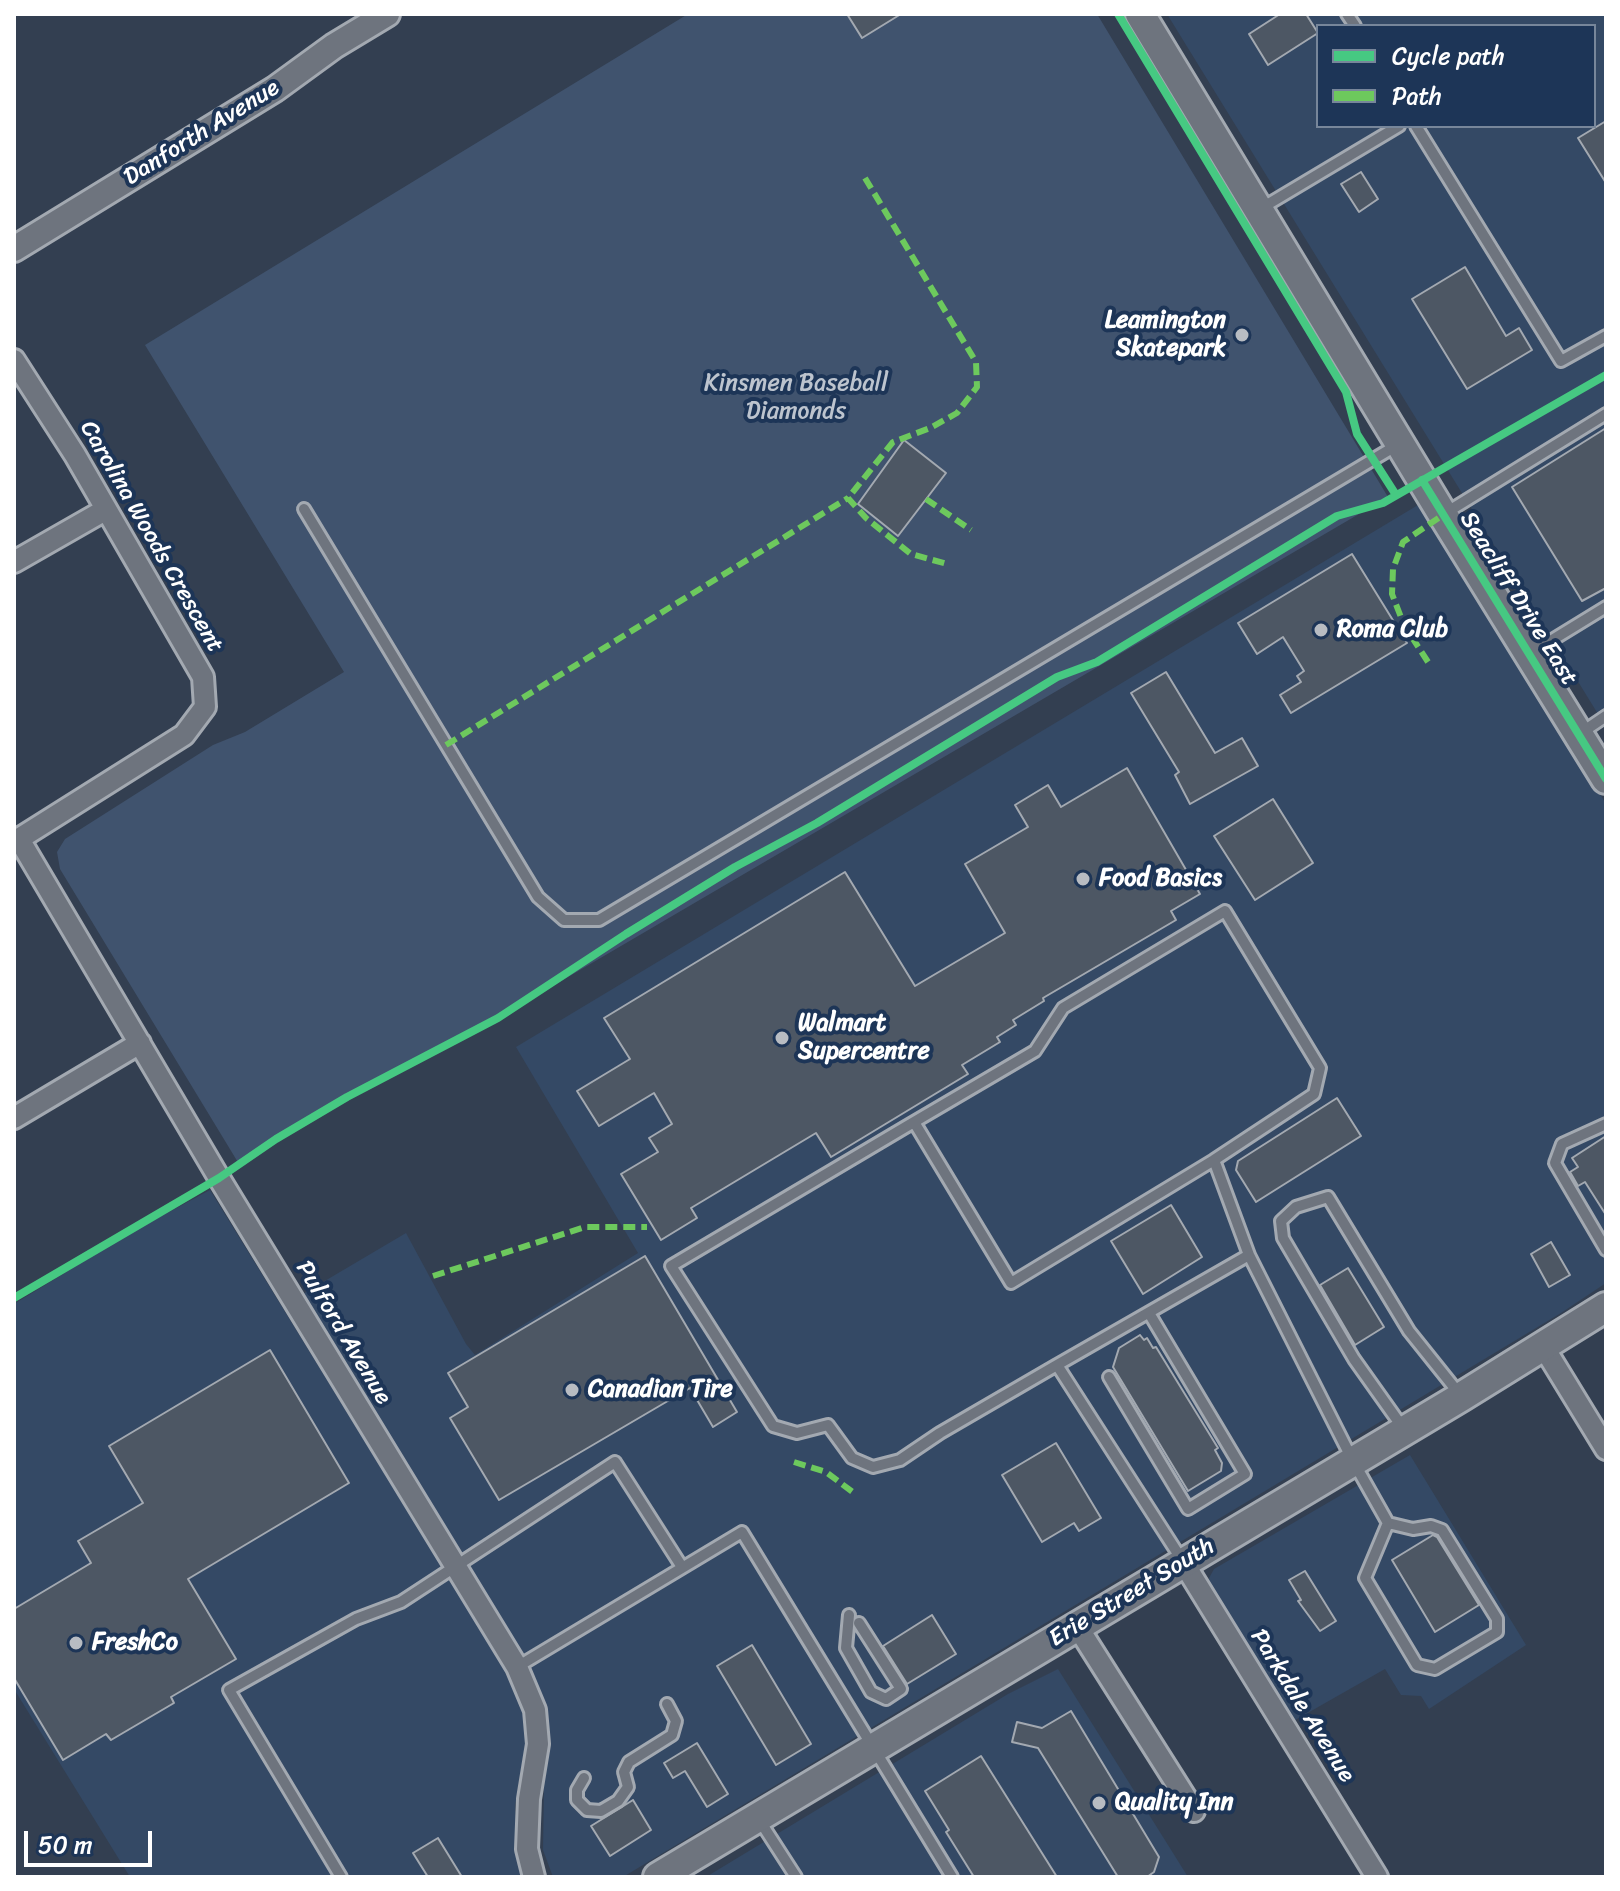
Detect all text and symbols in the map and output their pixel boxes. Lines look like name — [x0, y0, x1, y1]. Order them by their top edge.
legend — [1316, 24, 1596, 128]
text: Cycle path — [1392, 35, 1505, 77]
street label: Danforth Avenue — [119, 74, 285, 192]
text: Path — [1392, 75, 1442, 117]
place label: Leamington Skatepark — [1105, 307, 1226, 363]
marker: Leamington Skatepark — [1233, 326, 1251, 344]
park label: Kinsmen Baseball Diamonds — [704, 370, 888, 426]
street label: Carolina Woods Crescent — [73, 416, 229, 658]
street label: Seacliff Drive East — [1453, 507, 1583, 691]
place label: Roma Club — [1337, 616, 1448, 644]
marker: Roma Club — [1312, 621, 1330, 639]
place label: Food Basics — [1099, 865, 1222, 893]
marker: Food Basics — [1074, 870, 1092, 888]
place label: Walmart Supercentre — [798, 1010, 930, 1066]
marker: Walmart Supercentre — [773, 1029, 791, 1047]
street label: Pulford Avenue — [289, 1256, 397, 1410]
place label: Canadian Tire — [588, 1376, 733, 1404]
marker: Canadian Tire — [563, 1381, 581, 1399]
street label: Erie Street South — [1044, 1532, 1220, 1654]
street label: Parkdale Avenue — [1243, 1624, 1361, 1788]
place label: FreshCo — [92, 1629, 178, 1657]
marker: FreshCo — [67, 1634, 85, 1652]
place label: Quality Inn — [1115, 1789, 1233, 1817]
marker: Quality Inn — [1090, 1794, 1108, 1812]
scale bar — [28, 1815, 156, 1865]
text: 50 m — [38, 1824, 93, 1866]

